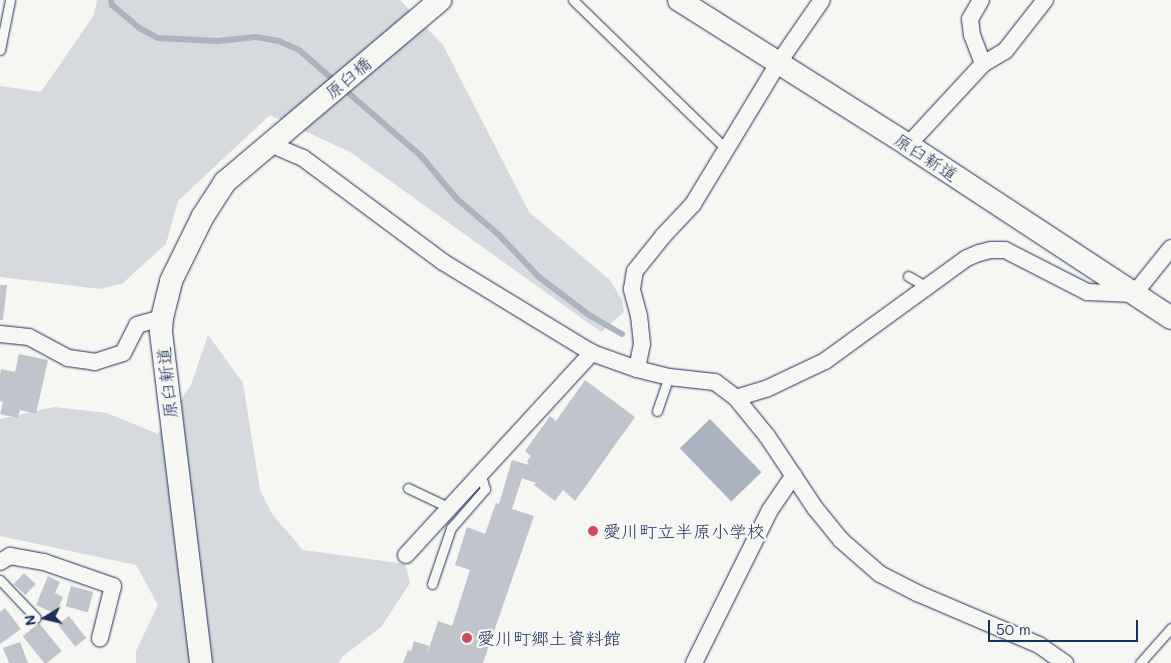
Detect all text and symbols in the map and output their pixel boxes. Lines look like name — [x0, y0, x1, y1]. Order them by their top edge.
street label: 原臼橋 — [320, 52, 376, 104]
street label: 原臼新道 — [890, 128, 962, 186]
street label: 原臼新道 — [152, 346, 182, 420]
place label: 愛川町立半原小学校 — [603, 520, 765, 542]
marker: 愛川町立半原小学校 — [587, 525, 599, 537]
north arrow — [20, 593, 70, 643]
scale bar — [991, 610, 1141, 642]
text: N — [19, 614, 40, 627]
text: 50 m — [996, 619, 1031, 639]
place label: 愛川町郷土資料館 — [477, 627, 621, 649]
marker: 愛川町郷土資料館 — [461, 632, 473, 644]

